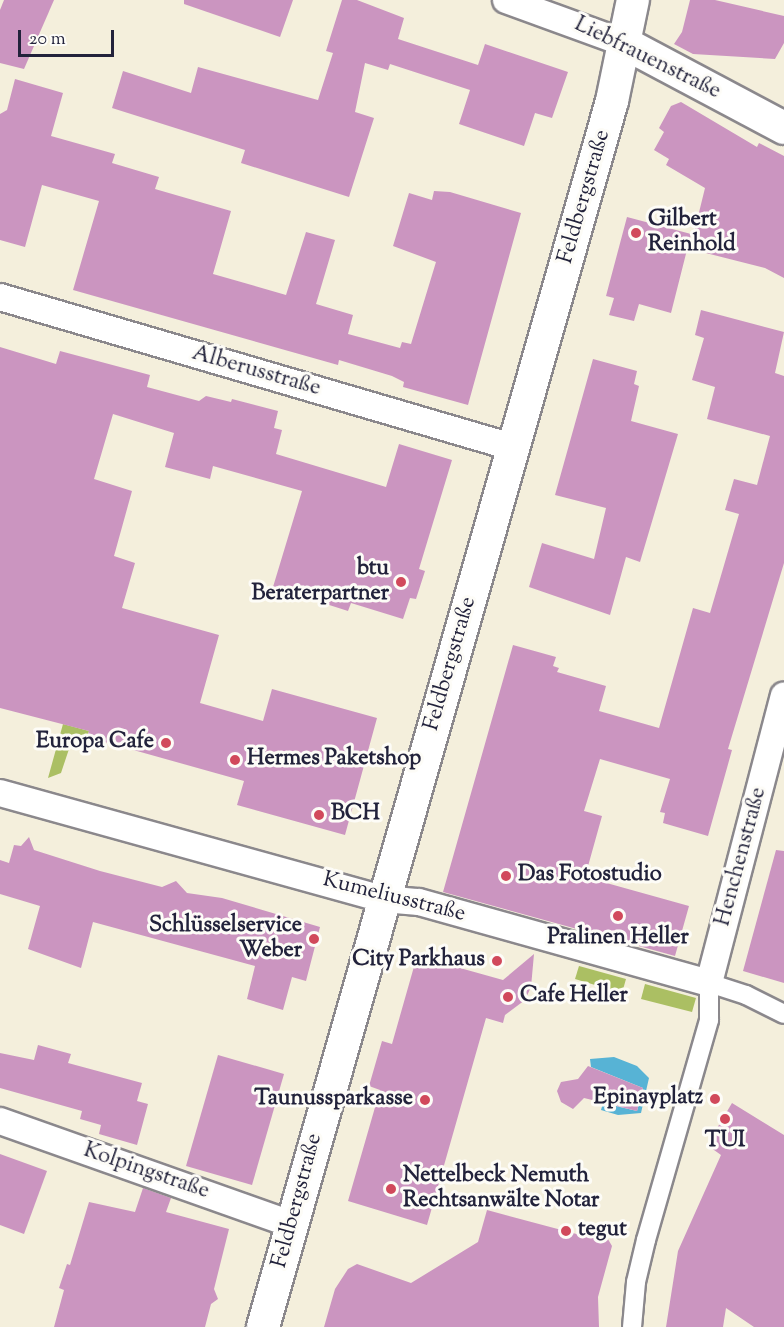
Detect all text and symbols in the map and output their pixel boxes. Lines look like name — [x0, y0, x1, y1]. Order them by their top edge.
street label: Liebfrauenstraße — [570, 12, 724, 106]
scale bar — [21, 18, 117, 56]
text: 20 m — [29, 27, 66, 53]
street label: Feldbergstraße — [553, 127, 617, 267]
place label: Gilbert Reinhold — [648, 207, 736, 258]
marker: Gilbert Reinhold — [629, 226, 643, 240]
street label: Alberusstraße — [189, 341, 323, 403]
place label: btu Beraterpartner — [252, 556, 389, 608]
marker: btu Beraterpartner — [394, 575, 408, 589]
street label: Feldbergstraße — [419, 594, 483, 734]
place label: Europa Cafe — [36, 730, 154, 756]
marker: Europa Cafe — [159, 736, 173, 750]
place label: Hermes Paketshop — [247, 747, 421, 773]
marker: Hermes Paketshop — [228, 753, 242, 767]
street label: Henchenstraße — [711, 785, 773, 929]
place label: BCH — [331, 802, 380, 828]
marker: BCH — [312, 808, 326, 822]
place label: Das Fotostudio — [518, 863, 662, 889]
street label: Kumeliusstraße — [320, 868, 468, 928]
marker: Das Fotostudio — [499, 869, 513, 883]
marker: Pralinen Heller — [611, 909, 625, 923]
place label: Schlüsselservice Weber — [149, 913, 302, 964]
place label: Pralinen Heller — [547, 926, 689, 952]
marker: Schlüsselservice Weber — [307, 932, 321, 946]
place label: City Parkhaus — [352, 948, 485, 974]
marker: City Parkhaus — [490, 954, 504, 968]
place label: Cafe Heller — [520, 984, 628, 1010]
marker: Cafe Heller — [501, 990, 515, 1004]
place label: Epinayplatz — [593, 1086, 703, 1112]
place label: Taunussparkasse — [254, 1087, 413, 1113]
marker: Epinayplatz — [708, 1092, 722, 1106]
marker: Taunussparkasse — [418, 1093, 432, 1107]
marker: TUI — [718, 1112, 732, 1126]
place label: TUI — [705, 1129, 745, 1155]
street label: Feldbergstraße — [267, 1131, 329, 1271]
street label: Kolpingstraße — [80, 1138, 212, 1206]
place label: Nettelbeck Nemuth Rechtsanwälte Notar — [403, 1163, 599, 1214]
marker: Nettelbeck Nemuth Rechtsanwälte Notar — [384, 1182, 398, 1196]
place label: tegut — [578, 1218, 627, 1244]
marker: tegut — [559, 1224, 573, 1238]

